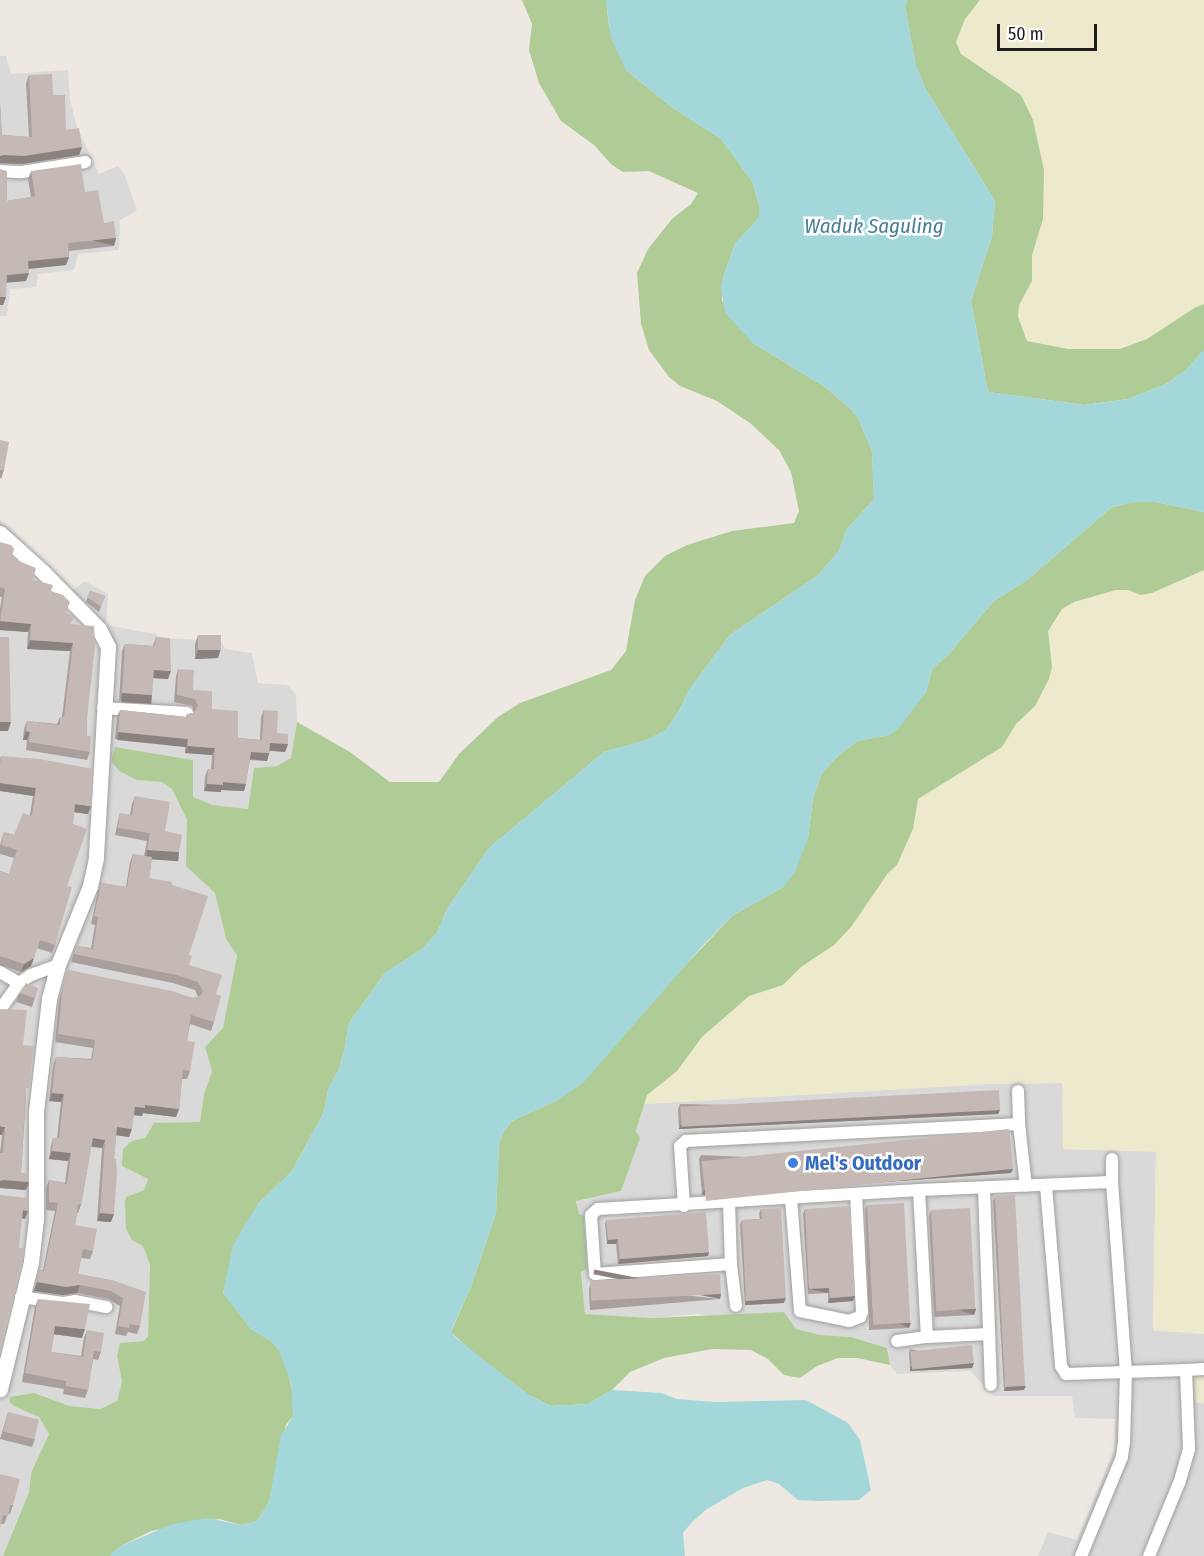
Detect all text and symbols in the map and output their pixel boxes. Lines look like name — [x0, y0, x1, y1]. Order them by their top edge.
scale bar — [1000, 12, 1100, 50]
text: 50 m — [1008, 23, 1044, 45]
water label: Waduk Saguling — [804, 213, 944, 239]
place label: Mel's Outdoor — [805, 1151, 921, 1175]
marker: Mel's Outdoor — [786, 1156, 800, 1170]

